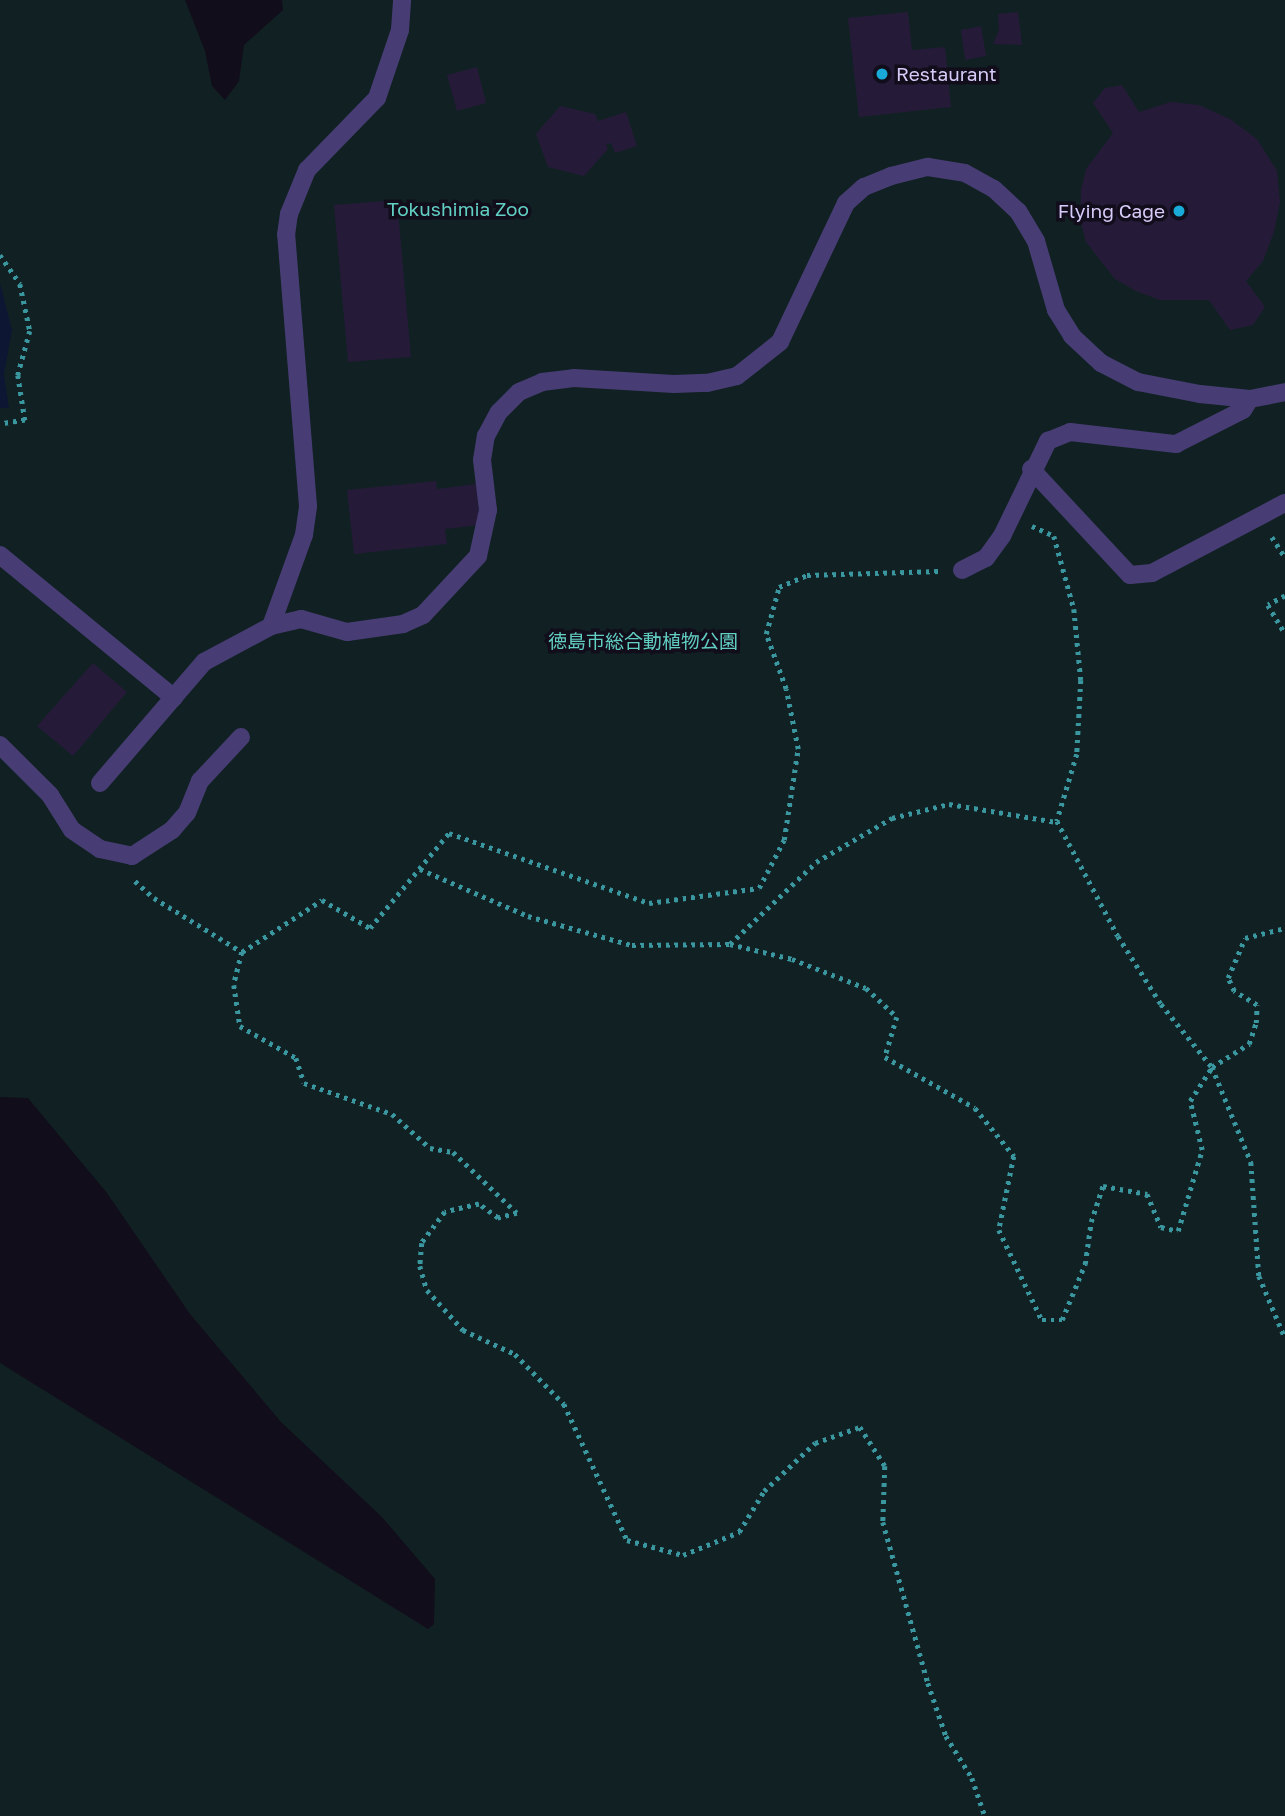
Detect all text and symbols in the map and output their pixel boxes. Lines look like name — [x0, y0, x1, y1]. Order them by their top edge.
place label: Restaurant — [896, 63, 997, 85]
marker: Restaurant — [874, 66, 890, 82]
park label: Tokushimia Zoo — [387, 198, 529, 220]
place label: Flying Cage — [1058, 200, 1165, 222]
marker: Flying Cage — [1171, 203, 1187, 219]
park label: 徳島市総合動植物公園 — [548, 630, 738, 652]

